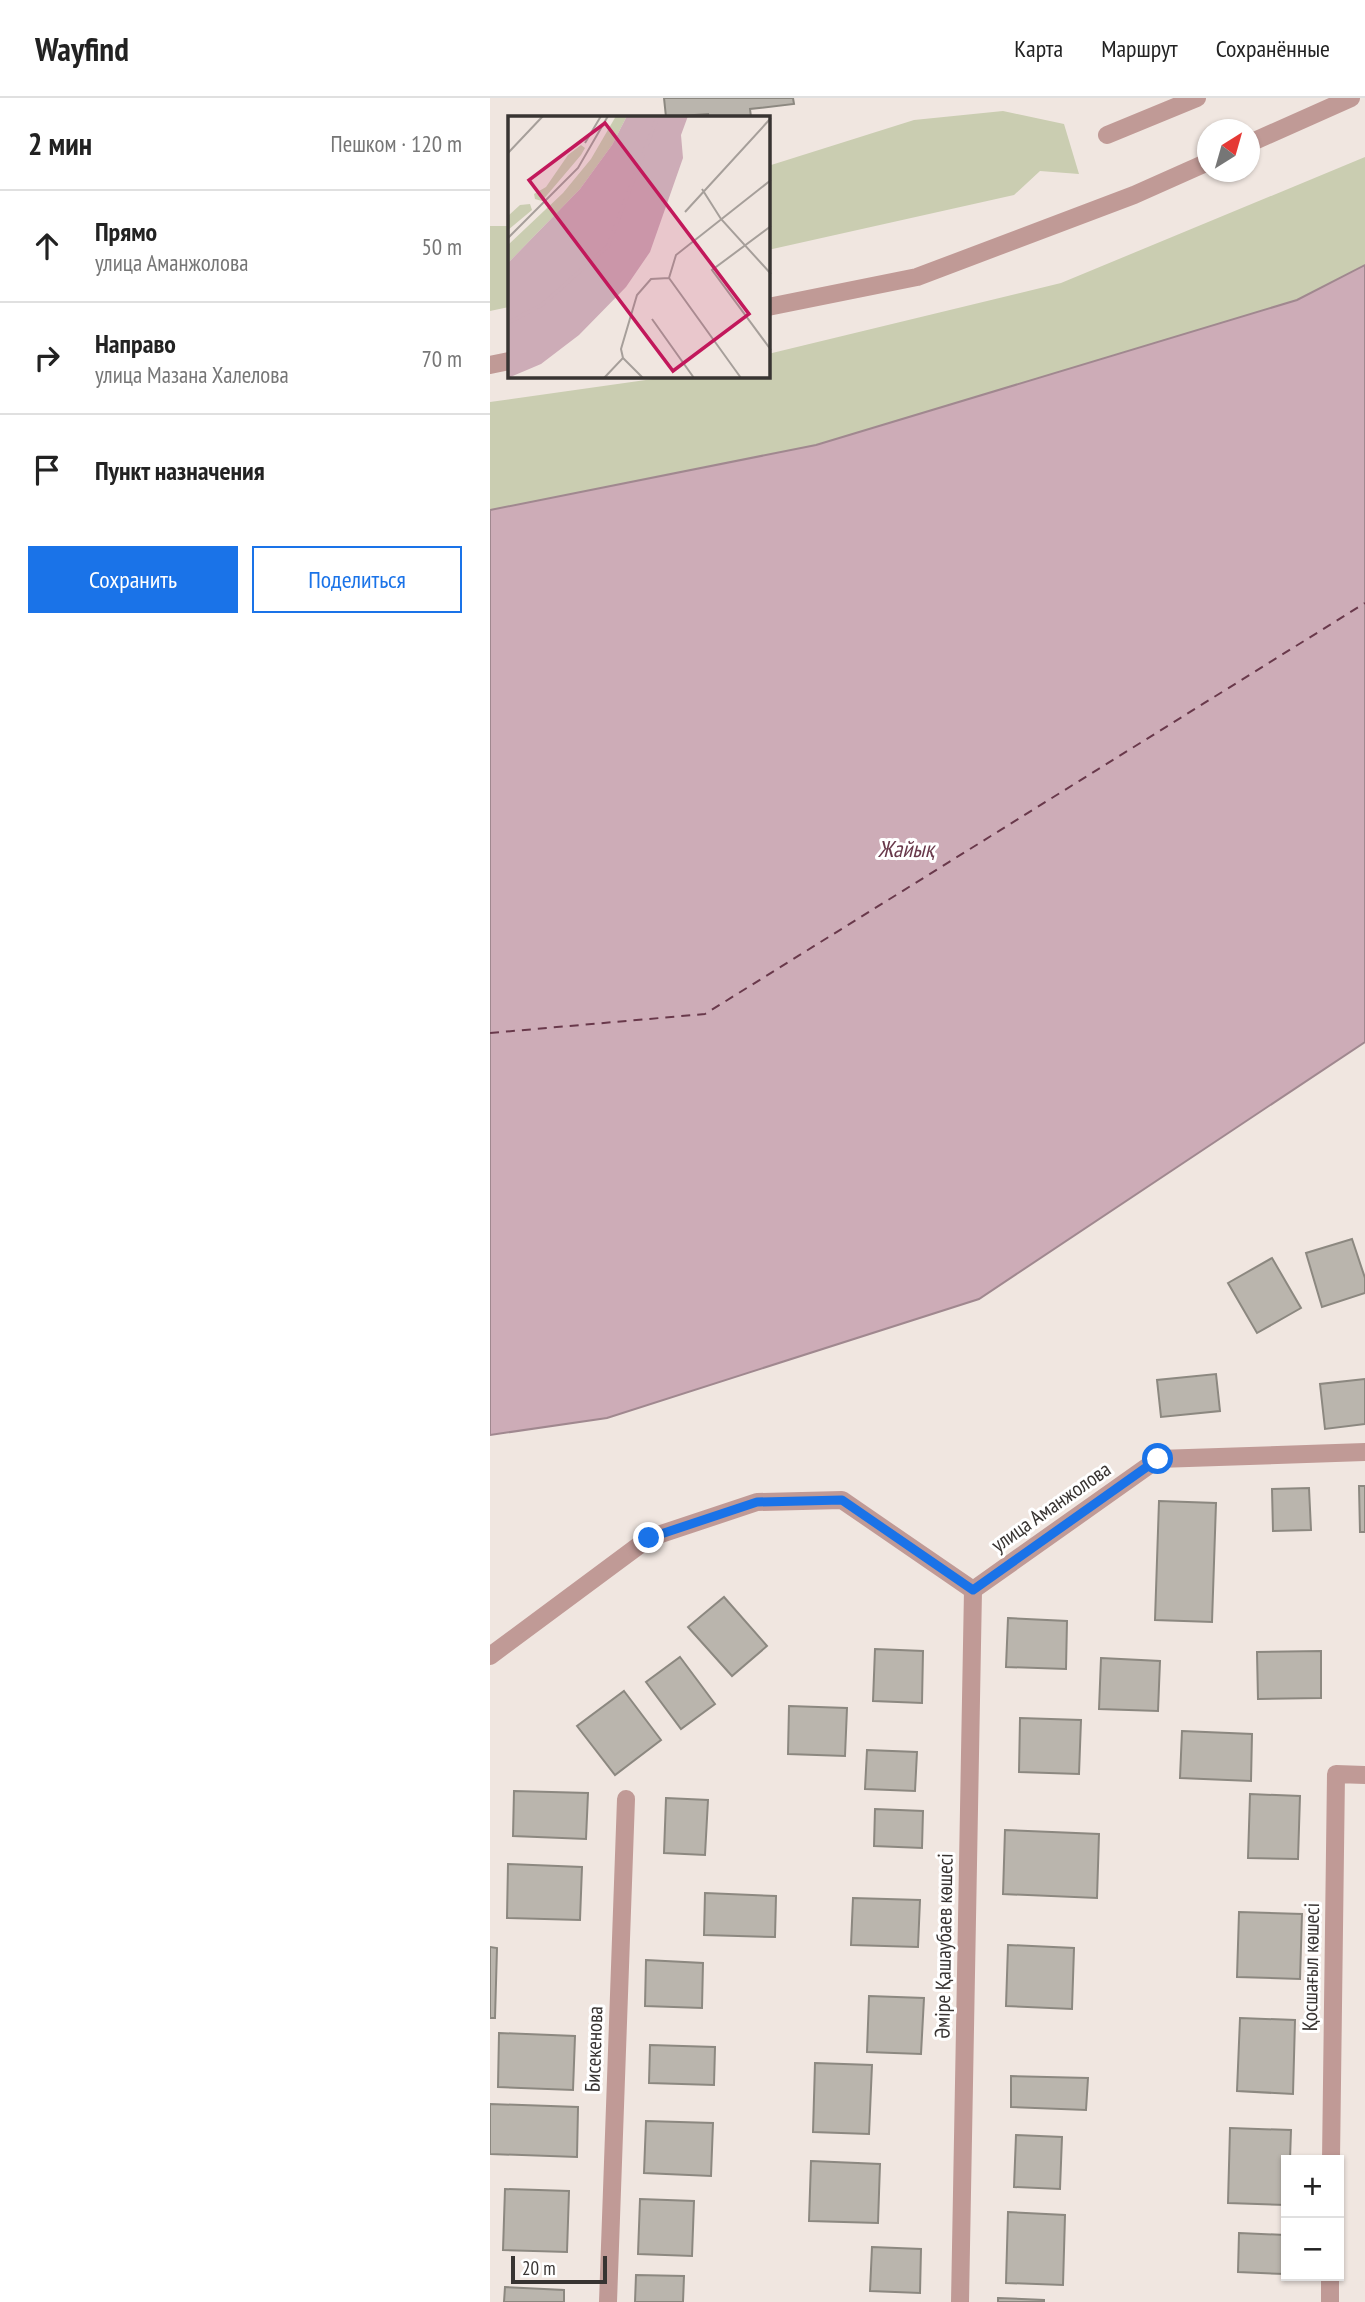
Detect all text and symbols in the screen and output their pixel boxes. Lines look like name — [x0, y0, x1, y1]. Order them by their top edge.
text: Wayfind — [35, 27, 129, 70]
text: Карта — [1014, 33, 1063, 64]
text: Маршрут — [1101, 33, 1178, 64]
text: Сохранённые — [1216, 33, 1330, 64]
inset map — [508, 116, 770, 378]
north arrow — [1197, 119, 1260, 182]
text: 2 мин — [28, 124, 92, 163]
text: Пешком · 120 m — [331, 129, 462, 158]
text: Прямо — [95, 215, 157, 248]
icon: ahead — [28, 227, 66, 265]
text: 50 m — [421, 232, 462, 261]
text: улица Аманжолова — [95, 248, 248, 277]
text: Направо — [95, 327, 176, 360]
icon: right — [28, 339, 66, 377]
text: 70 m — [421, 344, 462, 373]
text: улица Мазана Халелова — [95, 360, 289, 389]
icon: arrive — [28, 451, 66, 489]
text: Пункт назначения — [95, 454, 265, 487]
button: Сохранить — [28, 546, 238, 613]
button: Поделиться — [252, 546, 462, 613]
water label: Жайық — [877, 834, 937, 863]
route start — [1142, 1443, 1173, 1474]
street label: улица Аманжолова — [986, 1455, 1116, 1558]
route end — [633, 1522, 664, 1553]
street label: Әміре Қашаубаев көшесі — [928, 1853, 959, 2039]
street label: Қосшағыл көшесі — [1296, 1903, 1325, 2031]
street label: Бисекенова — [579, 2006, 608, 2092]
map controls — [1281, 2155, 1344, 2281]
button: + — [1281, 2155, 1344, 2218]
button: − — [1281, 2218, 1344, 2281]
scale bar — [511, 2253, 607, 2285]
text: 20 m — [522, 2256, 556, 2280]

